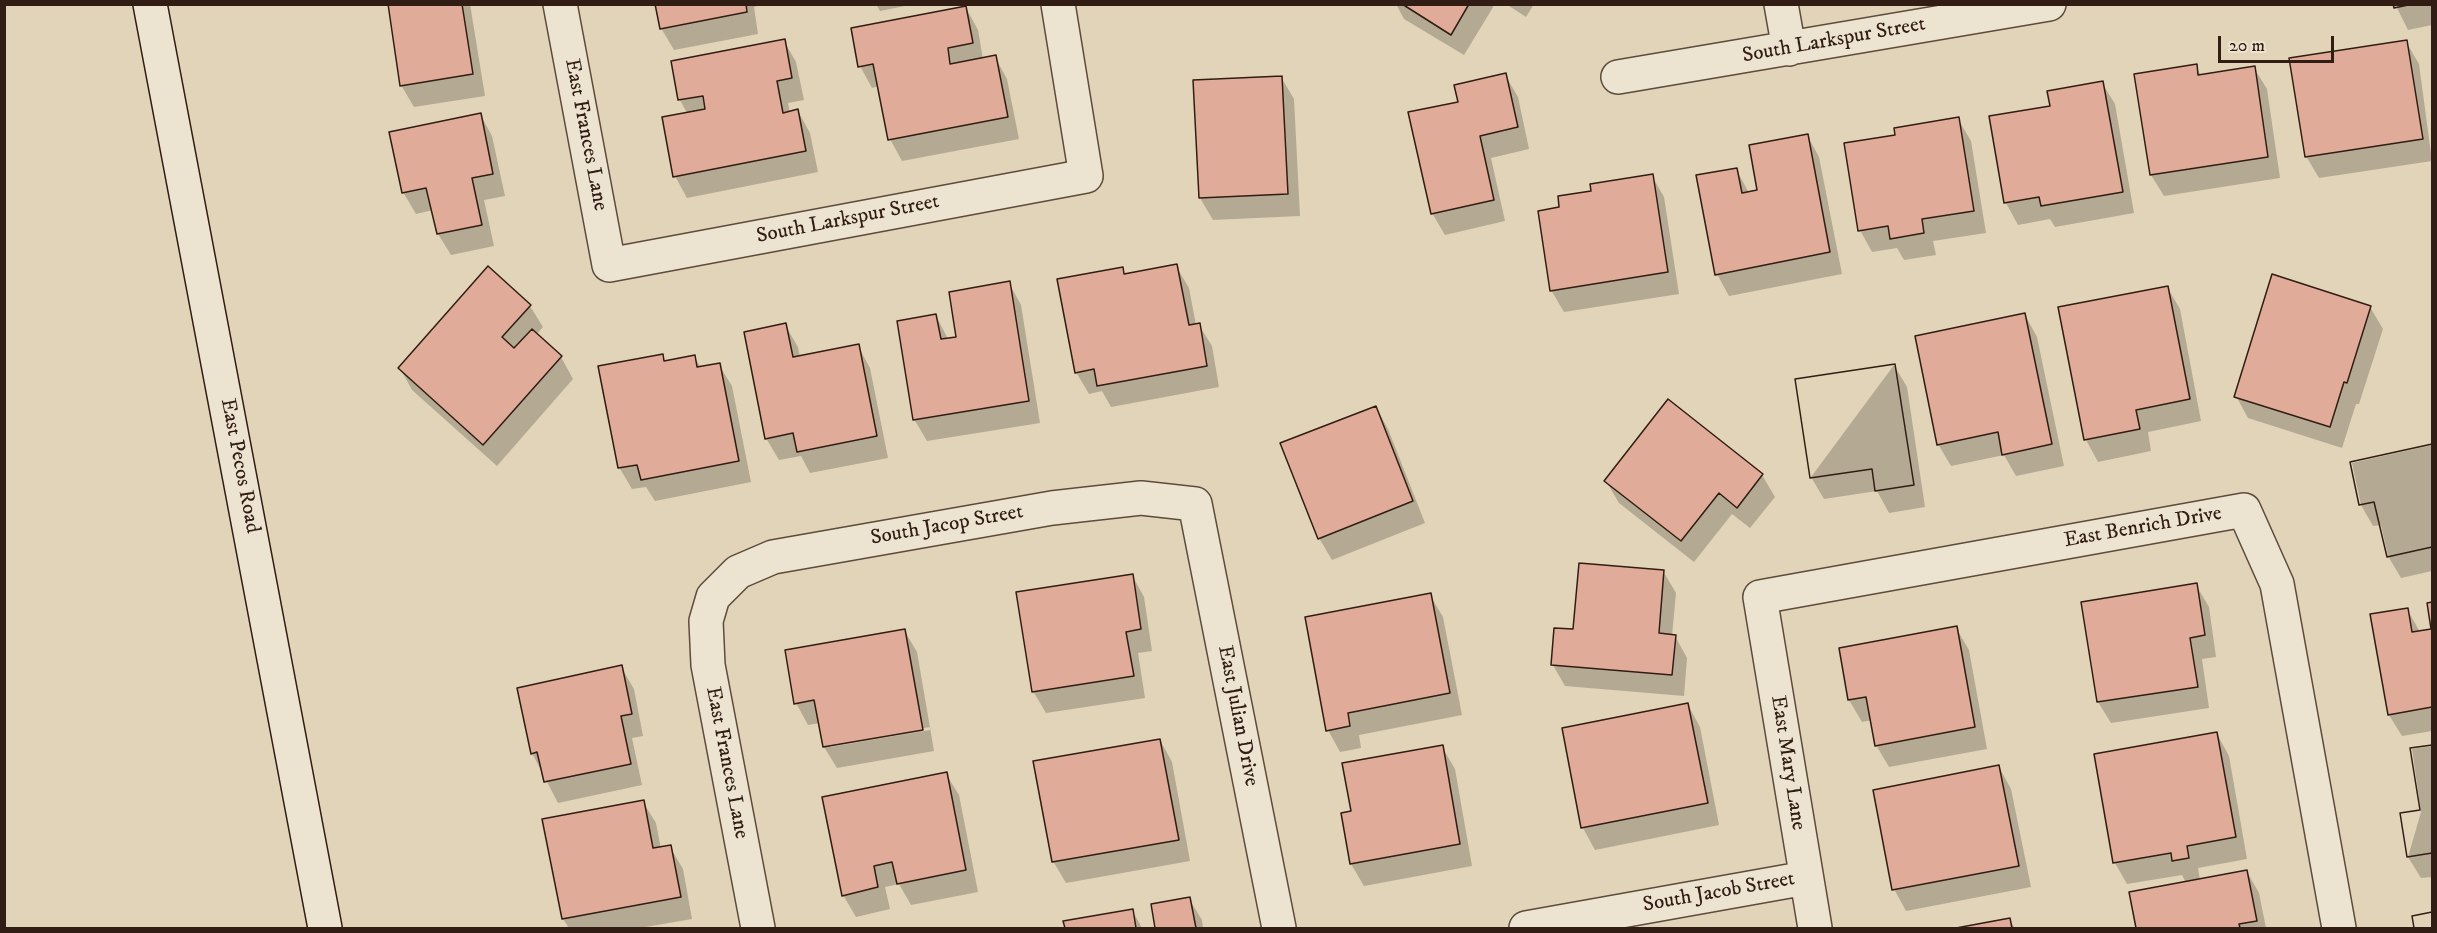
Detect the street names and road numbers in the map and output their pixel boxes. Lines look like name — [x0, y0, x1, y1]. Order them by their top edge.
street label: South Larkspur Street — [1740, 12, 1928, 70]
street label: East Frances Lane — [558, 57, 612, 213]
street label: South Larkspur Street — [755, 190, 941, 250]
street label: East Pecos Road — [214, 396, 264, 536]
street label: South Jacop Street — [869, 500, 1025, 552]
street label: East Benrich Drive — [2062, 502, 2224, 554]
street label: East Julian Drive — [1211, 643, 1263, 789]
street label: East Frances Lane — [699, 685, 753, 841]
street label: East Mary Lane — [1764, 694, 1810, 832]
street label: South Jacob Street — [1641, 867, 1797, 919]

